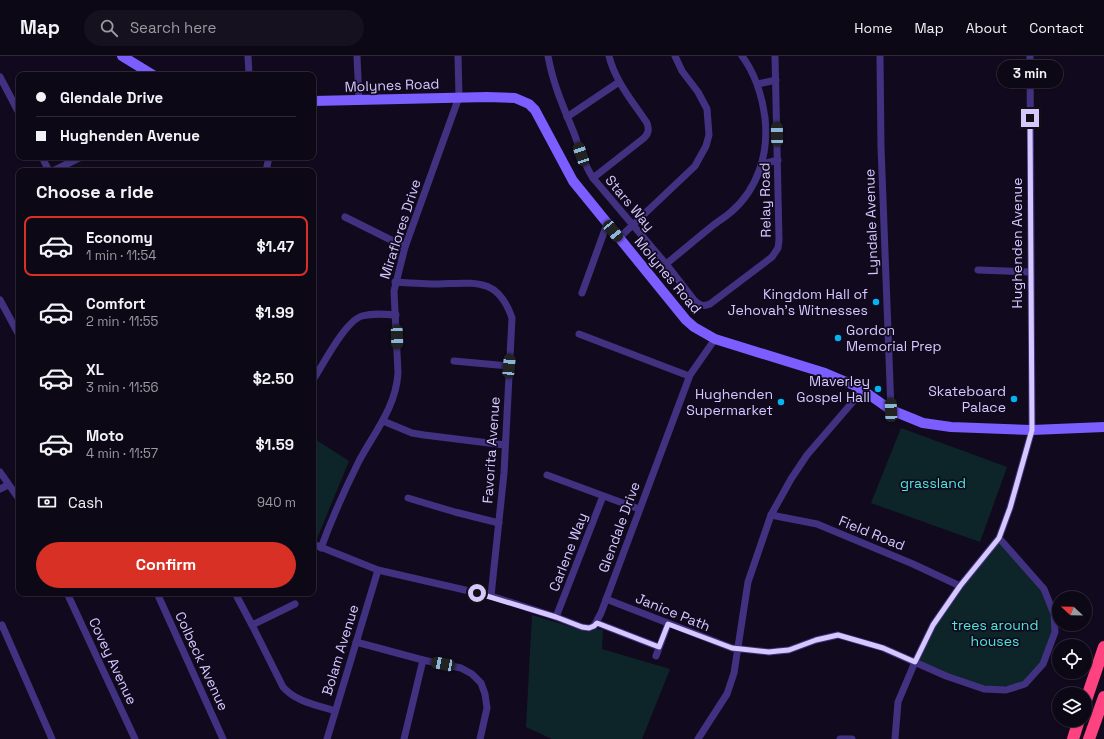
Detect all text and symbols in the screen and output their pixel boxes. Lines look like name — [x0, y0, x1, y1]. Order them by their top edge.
search box — [84, 10, 364, 46]
text: Map — [20, 15, 60, 40]
icon: search — [98, 17, 120, 39]
text: Search here — [130, 18, 216, 37]
text: Home — [854, 19, 892, 37]
text: Map — [914, 19, 944, 37]
text: About — [966, 19, 1007, 37]
text: Contact — [1029, 19, 1084, 37]
callout: 3 min — [997, 60, 1063, 88]
text: 3 min — [1013, 65, 1047, 82]
street label: Molynes Road — [344, 74, 440, 96]
text: Glendale Drive — [60, 88, 163, 107]
route end — [1021, 109, 1039, 127]
car — [771, 122, 783, 146]
text: Hughenden Avenue — [60, 126, 200, 145]
car — [571, 141, 591, 167]
street label: Relay Road — [755, 162, 775, 238]
street label: Lyndale Avenue — [860, 169, 882, 275]
street label: Stars Way — [601, 171, 659, 235]
street label: Miraflores Drive — [375, 177, 425, 281]
street label: Hughenden Avenue — [1008, 178, 1026, 308]
text: Choose a ride — [36, 180, 154, 203]
car — [601, 218, 625, 244]
icon: car — [38, 228, 74, 264]
text: Economy — [86, 228, 153, 247]
street label: Molynes Road — [631, 233, 705, 317]
text: $1.47 — [256, 237, 294, 256]
text: 1 min · 11:54 — [86, 247, 156, 264]
place label: Kingdom Hall of Jehovah's Witnesses — [728, 285, 868, 319]
icon: car — [38, 294, 74, 330]
text: Comfort — [86, 294, 146, 313]
marker: Kingdom Hall of Jehovah's Witnesses — [871, 297, 881, 307]
text: $1.99 — [255, 303, 294, 322]
text: 2 min · 11:55 — [86, 313, 158, 330]
place label: Gordon Memorial Prep — [846, 321, 942, 355]
car — [391, 325, 403, 349]
marker: Gordon Memorial Prep — [833, 333, 843, 343]
car — [502, 354, 516, 378]
icon: car — [38, 360, 74, 396]
text: XL — [86, 360, 104, 379]
text: $2.50 — [253, 369, 294, 388]
place label: Maverley Gospel Hall — [796, 372, 870, 406]
text: 3 min · 11:56 — [86, 379, 159, 396]
place label: Skateboard Palace — [928, 382, 1006, 416]
marker: Maverley Gospel Hall — [873, 384, 883, 394]
place label: Hughenden Supermarket — [686, 385, 773, 419]
marker: Skateboard Palace — [1009, 394, 1019, 404]
street label: Favorita Avenue — [478, 396, 504, 504]
marker: Hughenden Supermarket — [776, 397, 786, 407]
car — [885, 398, 897, 422]
icon: car — [38, 426, 74, 462]
text: Moto — [86, 426, 124, 445]
text: $1.59 — [255, 435, 294, 454]
text: 4 min · 11:57 — [86, 445, 158, 462]
park label: grassland — [900, 474, 966, 492]
street label: Glendale Drive — [594, 479, 644, 575]
icon: cash — [36, 491, 58, 513]
text: Cash — [68, 493, 103, 512]
text: 940 m — [257, 494, 296, 511]
street label: Carlene Way — [545, 510, 591, 594]
street label: Field Road — [836, 512, 908, 554]
button: Confirm — [36, 542, 296, 588]
route start — [468, 584, 486, 602]
street label: Janice Path — [633, 589, 713, 635]
north arrow — [1052, 591, 1092, 631]
map controls — [1052, 591, 1092, 727]
street label: Bolam Avenue — [318, 602, 362, 698]
street label: Colbeck Avenue — [171, 609, 233, 713]
street label: Covey Avenue — [85, 614, 141, 708]
park label: trees around houses — [952, 616, 1038, 650]
button: locate — [1052, 639, 1092, 679]
car — [430, 656, 456, 672]
button: layers — [1052, 687, 1092, 727]

